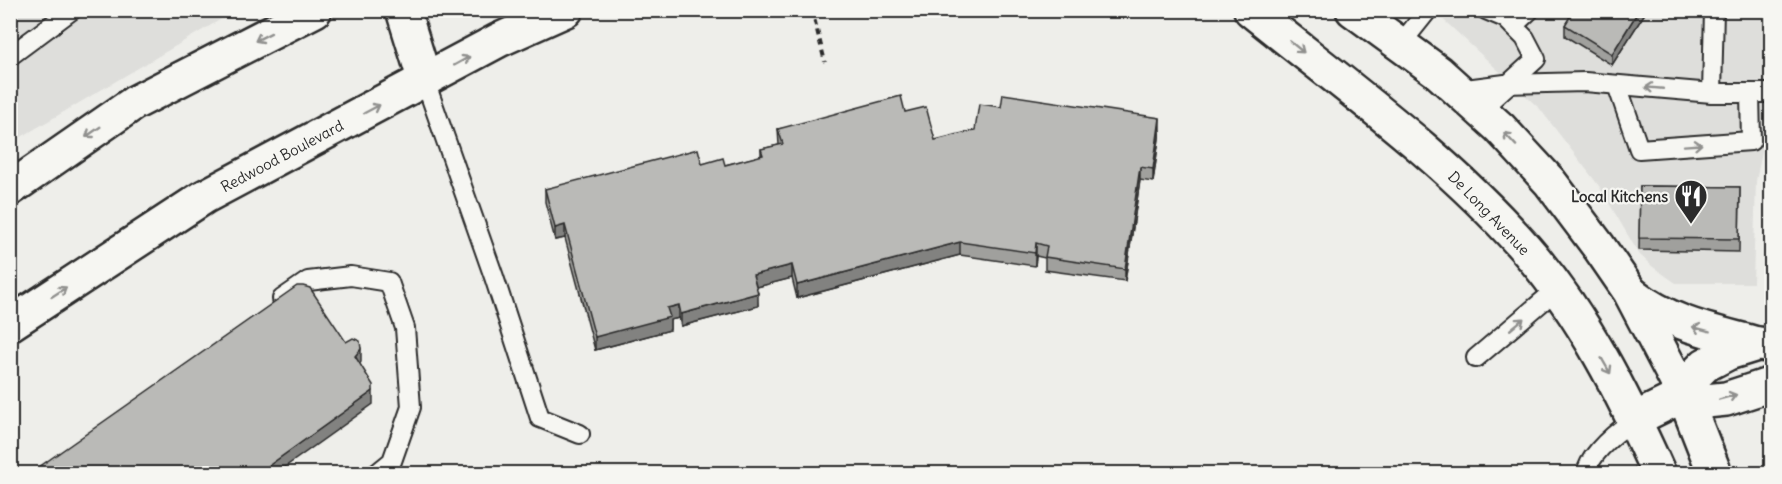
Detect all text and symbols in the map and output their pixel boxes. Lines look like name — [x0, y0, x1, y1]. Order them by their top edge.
one-way arrow — [255, 31, 272, 43]
one-way arrow — [1289, 41, 1305, 54]
one-way arrow — [453, 55, 471, 66]
one-way arrow — [1644, 82, 1664, 93]
one-way arrow — [363, 103, 381, 114]
street label: Redwood Boulevard — [217, 116, 347, 196]
one-way arrow — [85, 126, 102, 138]
one-way arrow — [1503, 132, 1517, 147]
one-way arrow — [1682, 139, 1702, 150]
street label: De Long Avenue — [1444, 167, 1534, 259]
restaurant icon: Local Kitchens — [1673, 178, 1709, 225]
place label: Local Kitchens — [1571, 187, 1668, 206]
one-way arrow — [51, 286, 67, 298]
one-way arrow — [1509, 317, 1525, 330]
one-way arrow — [1692, 323, 1711, 334]
one-way arrow — [1601, 357, 1613, 374]
one-way arrow — [1718, 391, 1737, 403]

